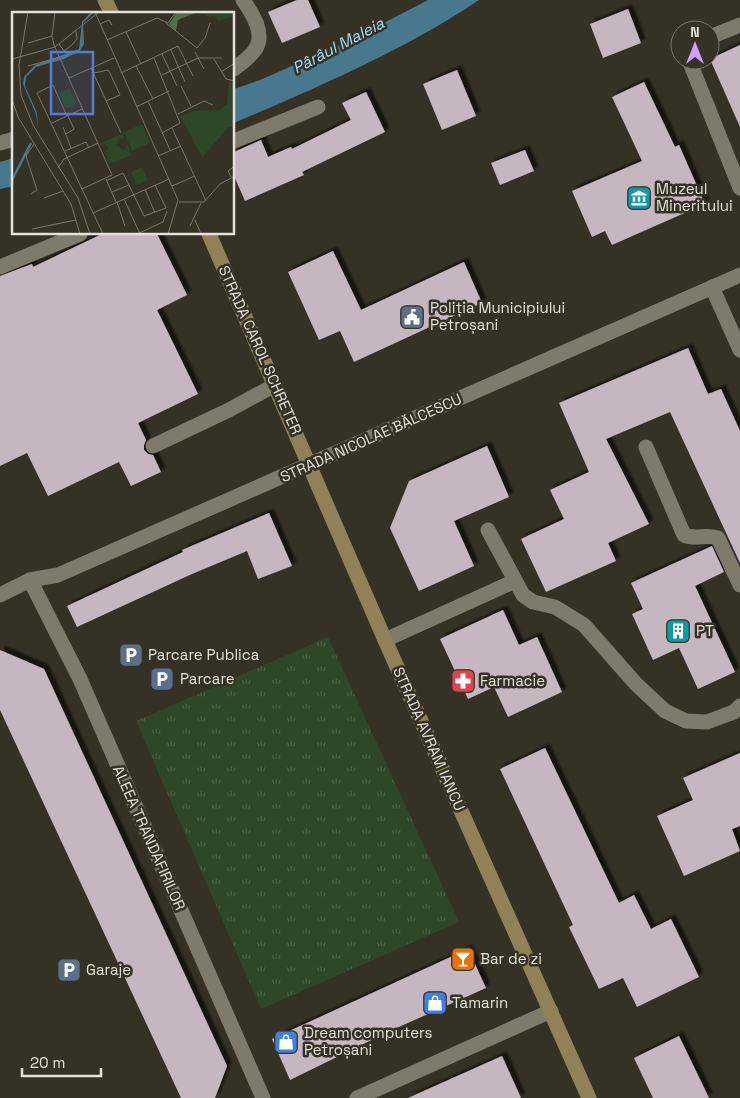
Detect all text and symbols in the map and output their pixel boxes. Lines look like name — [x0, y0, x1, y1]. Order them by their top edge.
inset map — [12, 12, 235, 235]
water label: Pârâul Maleia — [289, 12, 388, 78]
north arrow — [670, 20, 720, 70]
text: N — [690, 23, 700, 41]
place label: Muzeul Mineritului — [656, 179, 733, 215]
museum icon: Muzeul Mineritului — [626, 185, 652, 211]
street label: STRADA CAROL SCHRETER — [215, 262, 306, 437]
place label: Poliția Municipiului Petroșani — [430, 298, 565, 334]
public building icon: Poliția Municipiului Petroșani — [399, 304, 425, 330]
street label: STRADA NICOLAE BĂLCESCU — [277, 389, 465, 486]
building icon: PT — [665, 618, 691, 644]
place label: PT — [696, 621, 714, 640]
parking icon: Parcare Publica — [118, 642, 144, 668]
place label: Parcare Publica — [148, 645, 260, 664]
street label: STRADA AVRAM IANCU — [389, 664, 470, 814]
parking icon: Parcare — [149, 666, 175, 692]
pharmacy icon: Farmacie — [450, 668, 476, 694]
place label: Parcare — [180, 669, 235, 688]
place label: Farmacie — [480, 671, 545, 690]
street label: ALEEA TRANDAFIRILOR — [109, 762, 190, 913]
bar icon: Bar de zi — [450, 946, 476, 972]
place label: Bar de zi — [480, 949, 542, 968]
parking icon: Garaje — [56, 957, 82, 983]
place label: Garaje — [86, 960, 131, 979]
shop icon: Tamarin — [422, 990, 448, 1016]
place label: Tamarin — [452, 993, 508, 1012]
place label: Dream computers Petroșani — [304, 1023, 433, 1059]
shop icon: Dream computers Petroșani — [273, 1029, 299, 1055]
scale bar — [22, 1046, 101, 1078]
text: 20 m — [30, 1053, 65, 1072]

